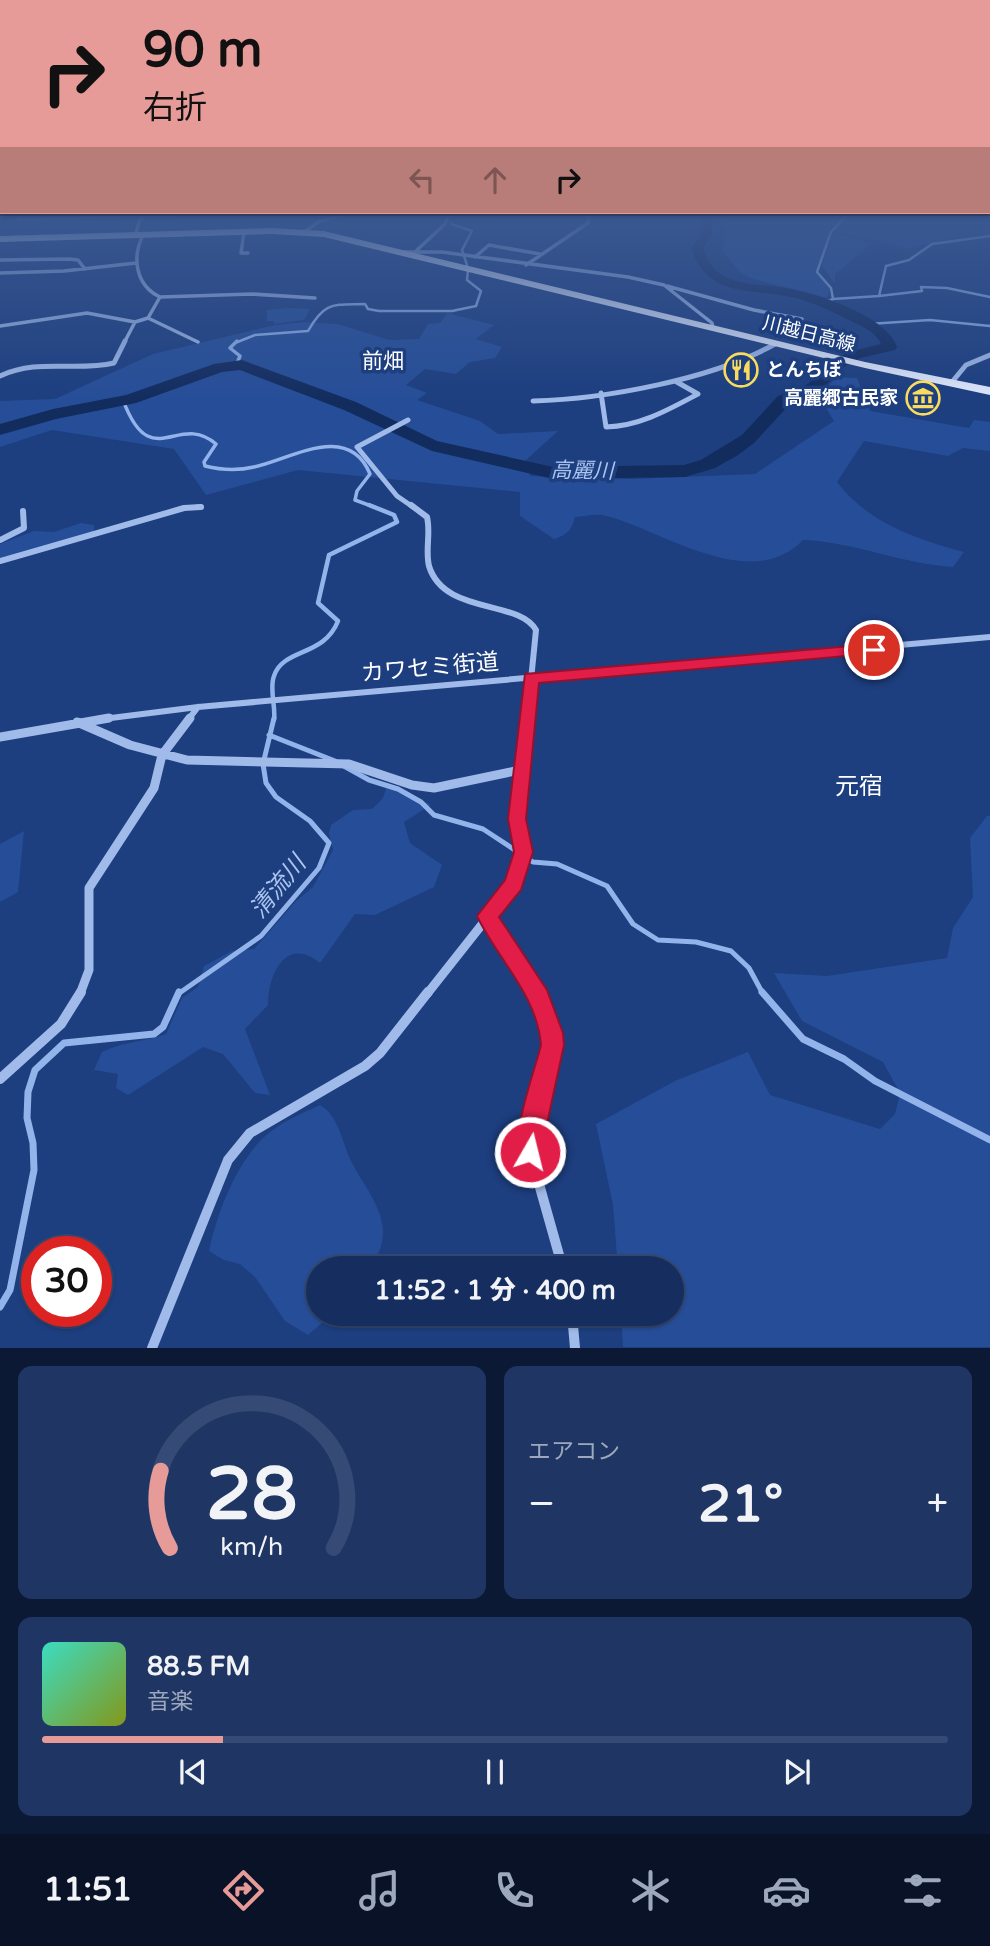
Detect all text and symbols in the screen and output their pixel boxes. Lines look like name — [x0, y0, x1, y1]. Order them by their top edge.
text: 90 m — [143, 21, 262, 80]
icon: right — [28, 28, 119, 119]
text: 右折 — [143, 89, 207, 127]
icon: left — [403, 161, 441, 199]
icon: ahead — [476, 161, 514, 199]
icon: right — [549, 161, 587, 199]
street label: 川越日高線 — [760, 312, 858, 356]
district label: 前畑 — [362, 349, 404, 374]
restaurant icon: とんちぼ — [722, 351, 760, 389]
place label: とんちぼ — [766, 359, 842, 381]
museum icon: 高麗郷古民家 — [904, 379, 942, 417]
place label: 高麗郷古民家 — [784, 387, 898, 409]
water label: 高麗川 — [550, 458, 616, 484]
pin — [844, 620, 904, 680]
icon: arrive — [855, 631, 893, 669]
street label: カワセミ街道 — [360, 648, 500, 688]
district label: 元宿 — [835, 772, 883, 801]
water label: 清流川 — [244, 848, 314, 924]
position arrow — [493, 1115, 567, 1189]
speed limit sign: 30 — [21, 1236, 112, 1327]
text: 11:52 · 1 分 · 400 m — [374, 1275, 616, 1306]
text: エアコン — [528, 1438, 620, 1466]
text: 28 — [206, 1452, 298, 1540]
text: 21° — [698, 1473, 783, 1536]
text: − — [528, 1481, 555, 1527]
text: + — [927, 1481, 948, 1527]
text: km/h — [221, 1532, 283, 1562]
text: 88.5 FM — [147, 1651, 250, 1682]
text: 音楽 — [147, 1688, 193, 1716]
icon: previous — [174, 1753, 212, 1791]
icon: pause — [476, 1753, 514, 1791]
icon: next — [778, 1753, 816, 1791]
icon: directions — [219, 1866, 268, 1915]
icon: music — [355, 1866, 404, 1915]
icon: phone — [490, 1866, 539, 1915]
icon: climate — [626, 1866, 675, 1915]
icon: car — [762, 1866, 811, 1915]
icon: filters — [898, 1866, 947, 1915]
text: 11:51 — [43, 1871, 132, 1909]

